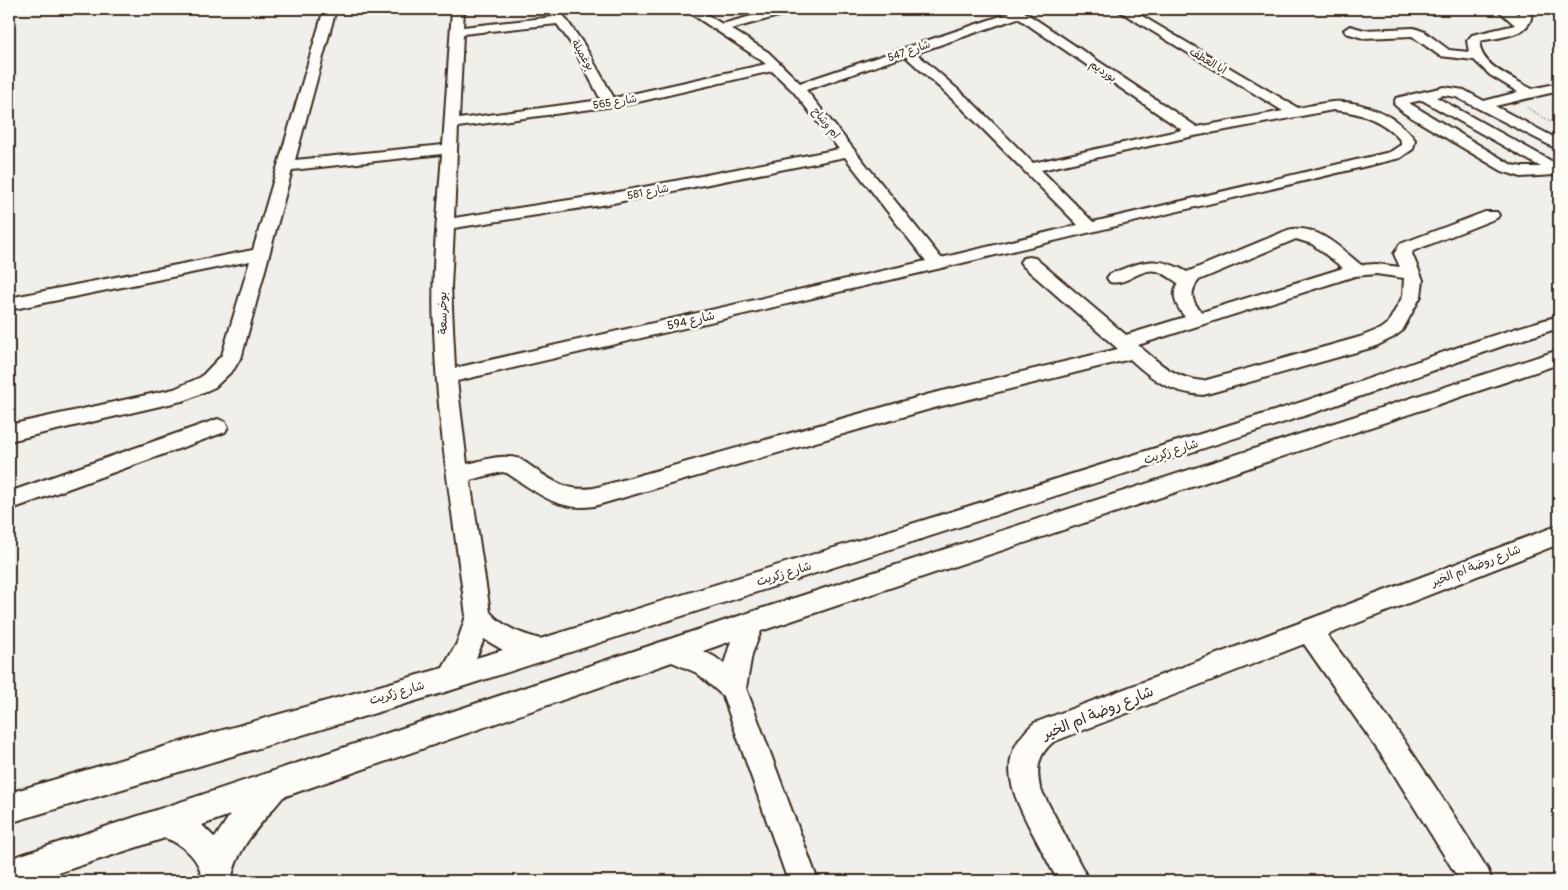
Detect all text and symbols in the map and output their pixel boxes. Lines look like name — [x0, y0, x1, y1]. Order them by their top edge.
street label: بوغميلة — [568, 37, 597, 73]
street label: شارع 547 — [886, 38, 933, 66]
street label: ابا العطف — [1187, 45, 1229, 78]
street label: بورديم — [1086, 57, 1119, 86]
street label: شارع 565 — [592, 92, 638, 114]
street label: ام وشاح — [808, 105, 843, 142]
street label: شارع 581 — [626, 182, 670, 204]
street label: بوخرسعة — [435, 291, 451, 335]
street label: شارع 594 — [666, 308, 716, 335]
street label: شارع زكريت — [1142, 436, 1201, 469]
street label: شارع روضة ام الخير — [1428, 542, 1523, 591]
street label: شارع زكريت — [755, 559, 814, 590]
street label: شارع زكريت — [368, 678, 427, 709]
street label: شارع روضة ام الخير — [1039, 682, 1157, 745]

